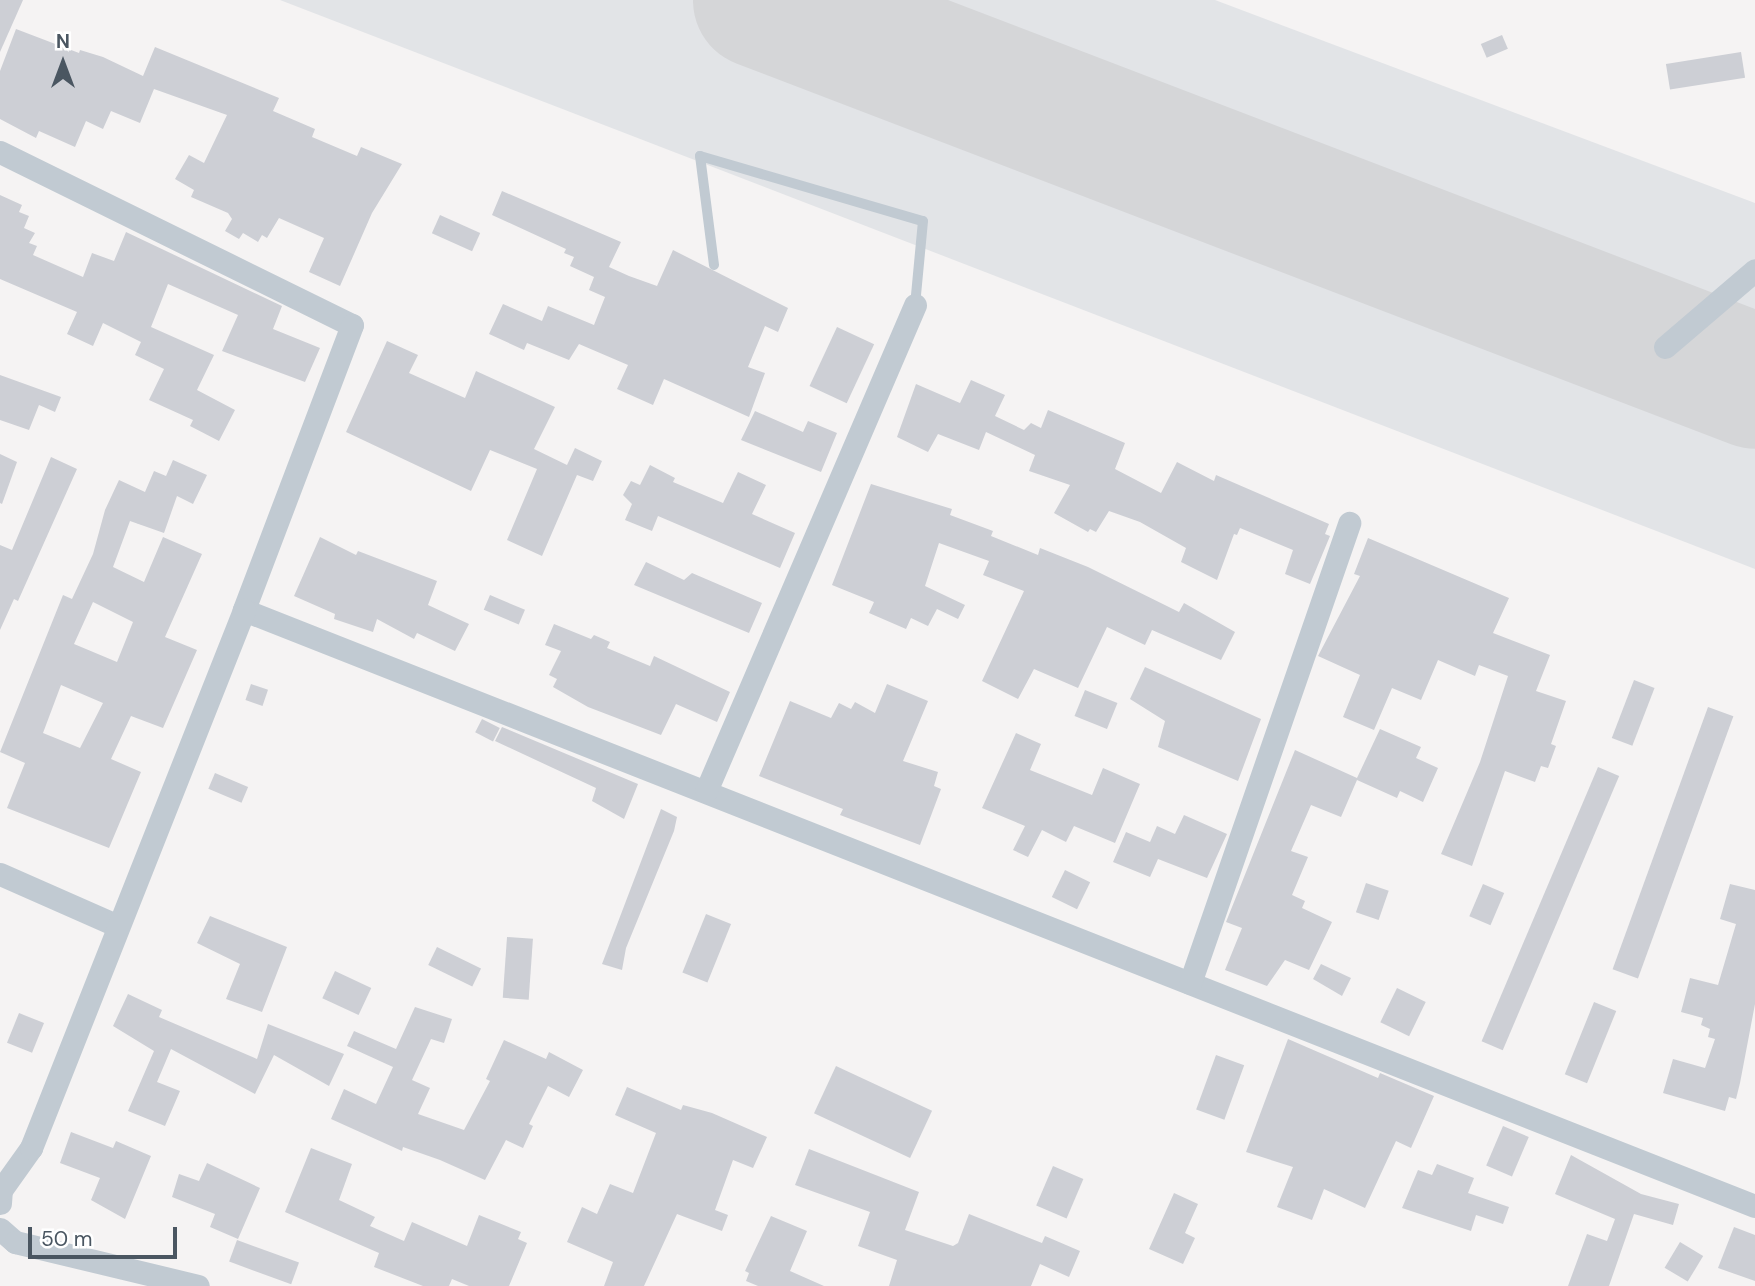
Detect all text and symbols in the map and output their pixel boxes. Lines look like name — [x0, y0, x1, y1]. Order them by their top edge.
north arrow — [28, 28, 98, 98]
text: N — [56, 29, 70, 54]
scale bar — [32, 1212, 180, 1256]
text: 50 m — [41, 1225, 92, 1253]

